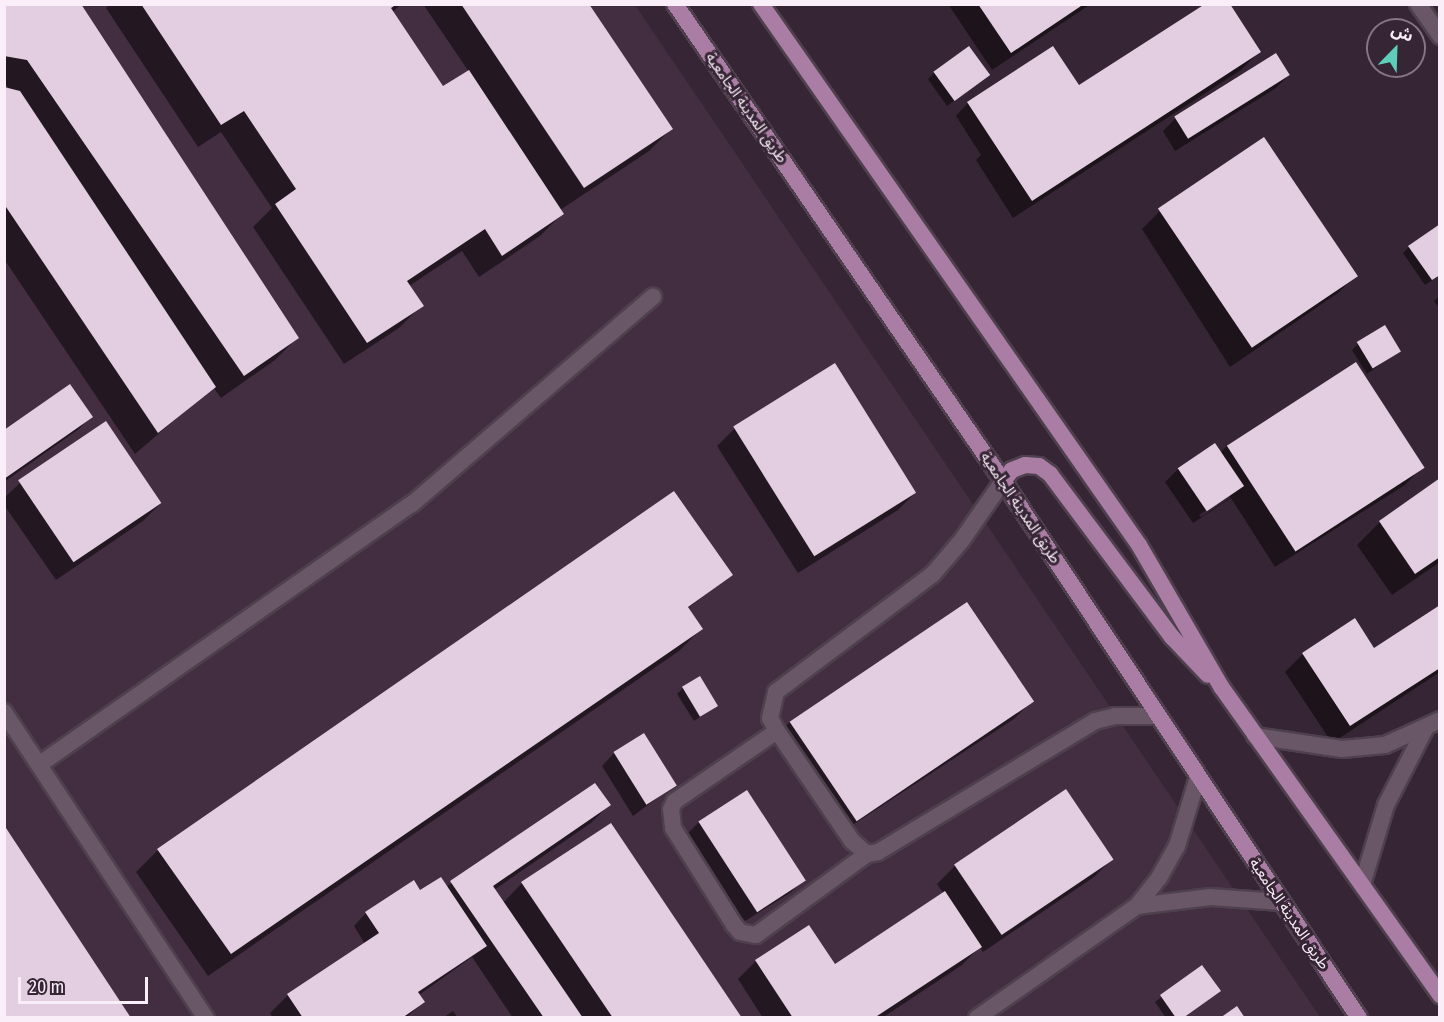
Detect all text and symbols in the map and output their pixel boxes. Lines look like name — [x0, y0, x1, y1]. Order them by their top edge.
north arrow — [1366, 18, 1426, 78]
text: ش — [1389, 20, 1416, 46]
street label: طريق المدينة الجامعية — [701, 49, 791, 167]
street label: طريق المدينة الجامعية — [976, 449, 1064, 567]
street label: طريق المدينة الجامعية — [1245, 855, 1333, 973]
scale bar — [21, 965, 152, 1003]
text: 20 m — [29, 976, 64, 998]

